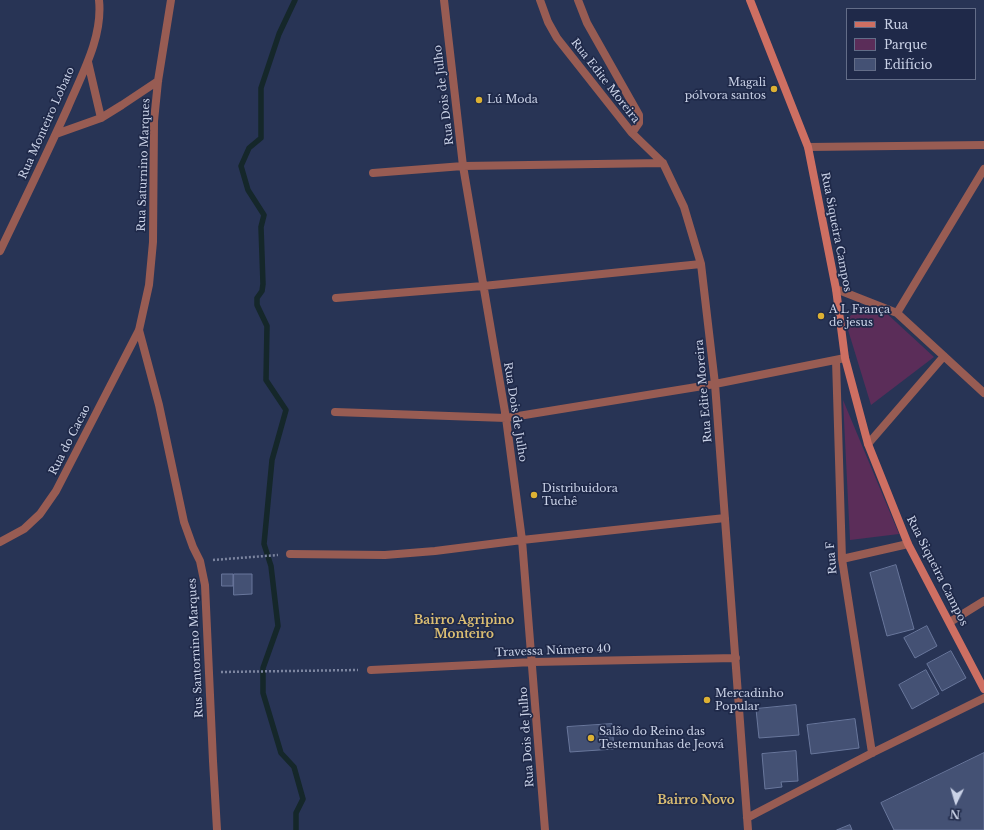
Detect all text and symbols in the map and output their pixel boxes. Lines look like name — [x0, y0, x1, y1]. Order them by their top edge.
legend — [846, 8, 976, 80]
text: Rua — [884, 17, 908, 32]
street label: Rua Edite Moreira — [568, 36, 642, 126]
text: Parque — [884, 37, 927, 52]
street label: Rua Dois de Julho — [431, 44, 457, 146]
text: Edifício — [884, 57, 932, 72]
street label: Rua Monteiro Lobato — [16, 65, 78, 181]
place label: Magali pólvora santos — [685, 76, 766, 102]
marker: Magali pólvora santos — [769, 84, 779, 94]
place label: Lú Moda — [487, 93, 538, 107]
marker: Lú Moda — [474, 95, 484, 105]
street label: Rua Saturnino Marques — [135, 98, 153, 232]
street label: Rua Siqueira Campos — [818, 171, 854, 293]
place label: A L França de jesus — [829, 303, 890, 329]
marker: A L França de jesus — [816, 311, 826, 321]
street label: Rua Edite Moreira — [693, 339, 715, 443]
street label: Rua Dois de Julho — [501, 361, 529, 463]
street label: Rua do Cacao — [47, 403, 93, 477]
place label: Distribuidora Tuchê — [542, 482, 618, 508]
marker: Distribuidora Tuchê — [529, 490, 539, 500]
street label: Rua Siqueira Campos — [904, 514, 970, 628]
street label: Rua F — [824, 541, 840, 575]
street label: Rus Santornino Marques — [186, 578, 206, 718]
district label: Bairro Agripino Monteiro — [414, 614, 514, 642]
street label: Travessa Número 40 — [495, 642, 611, 660]
street label: Rua Dois de Julho — [517, 686, 537, 788]
place label: Mercadinho Popular — [715, 687, 784, 713]
marker: Mercadinho Popular — [702, 695, 712, 705]
place label: Salão do Reino das Testemunhas de Jeová — [599, 725, 724, 751]
marker: Salão do Reino das Testemunhas de Jeová — [586, 733, 596, 743]
north arrow — [936, 782, 976, 822]
district label: Bairro Novo — [657, 794, 735, 808]
text: N — [949, 807, 961, 821]

